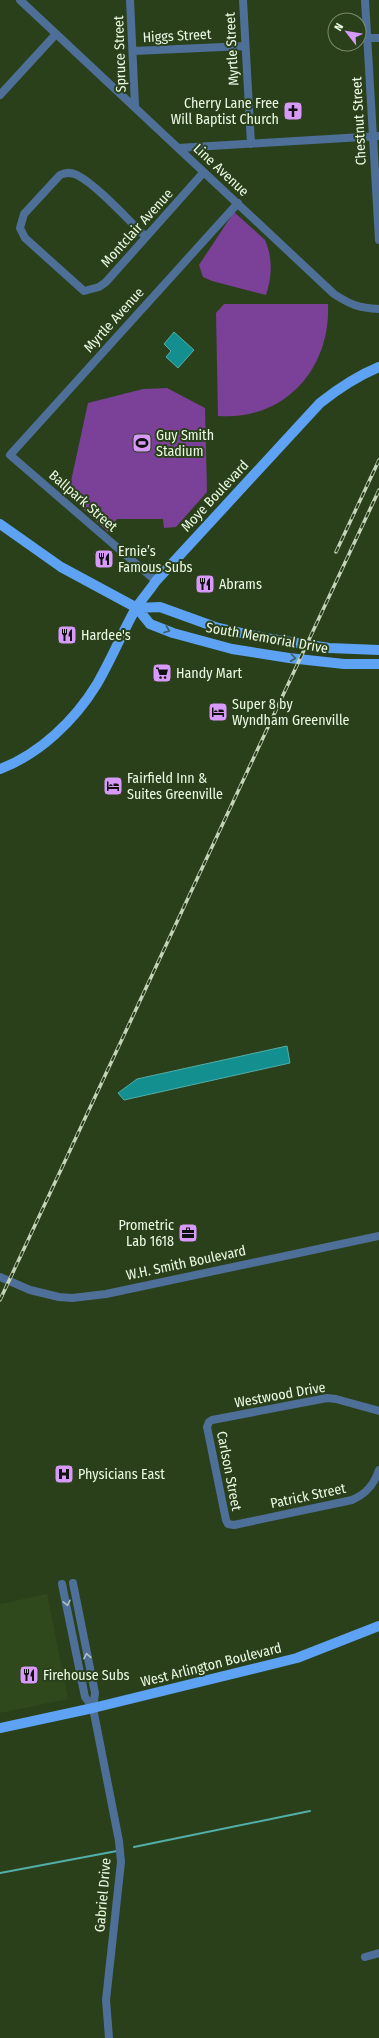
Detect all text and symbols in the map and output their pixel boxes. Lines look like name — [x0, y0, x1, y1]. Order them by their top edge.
street label: Myrtle Street — [222, 11, 242, 86]
north arrow — [327, 12, 367, 52]
street label: Spruce Street — [110, 15, 130, 93]
text: N — [332, 21, 346, 33]
street label: Higgs Street — [142, 26, 212, 46]
street label: Chestnut Street — [348, 76, 370, 166]
place label: Cherry Lane Free Will Baptist Church — [171, 95, 279, 128]
church icon: Cherry Lane Free Will Baptist Church — [282, 100, 304, 122]
street label: Line Avenue — [190, 140, 252, 200]
street label: Montclair Avenue — [97, 185, 177, 271]
street label: Myrtle Avenue — [80, 284, 148, 356]
place label: Guy Smith Stadium — [156, 427, 214, 460]
sports icon: Guy Smith Stadium — [131, 432, 153, 454]
street label: Moye Boulevard — [178, 457, 252, 535]
street label: Ballpark Street — [45, 467, 121, 536]
place label: Ernie’s Famous Subs — [118, 543, 193, 576]
restaurant icon: Ernie’s Famous Subs — [93, 548, 115, 570]
restaurant icon: Abrams — [194, 573, 216, 595]
place label: Abrams — [219, 576, 262, 593]
street label: South Memorial Drive — [205, 619, 329, 657]
restaurant icon: Hardee's — [56, 624, 78, 646]
one-way arrow — [163, 626, 170, 634]
place label: Hardee's — [81, 627, 131, 644]
one-way arrow — [290, 653, 296, 662]
supermarket icon: Handy Mart — [151, 662, 173, 684]
place label: Handy Mart — [176, 665, 242, 682]
place label: Super 8 by Wyndham Greenville — [232, 696, 350, 729]
hotel icon: Super 8 by Wyndham Greenville — [207, 701, 229, 723]
place label: Fairfield Inn & Suites Greenville — [127, 770, 223, 803]
hotel icon: Fairfield Inn & Suites Greenville — [102, 775, 124, 797]
place label: Prometric Lab 1618 — [118, 1217, 174, 1250]
office icon: Prometric Lab 1618 — [177, 1222, 199, 1244]
street label: W.H. Smith Boulevard — [125, 1242, 247, 1284]
street label: Westwood Drive — [233, 1379, 327, 1411]
street label: Carlson Street — [213, 1430, 245, 1513]
hospital icon: Physicians East — [53, 1463, 75, 1485]
place label: Physicians East — [78, 1466, 165, 1483]
street label: Patrick Street — [269, 1480, 348, 1512]
one-way arrow — [62, 1600, 70, 1607]
street label: West Arlington Boulevard — [139, 1639, 283, 1691]
one-way arrow — [84, 1653, 92, 1659]
restaurant icon: Firehouse Subs — [18, 1664, 40, 1686]
place label: Firehouse Subs — [43, 1667, 130, 1684]
street label: Gabriel Drive — [91, 1857, 115, 1933]

